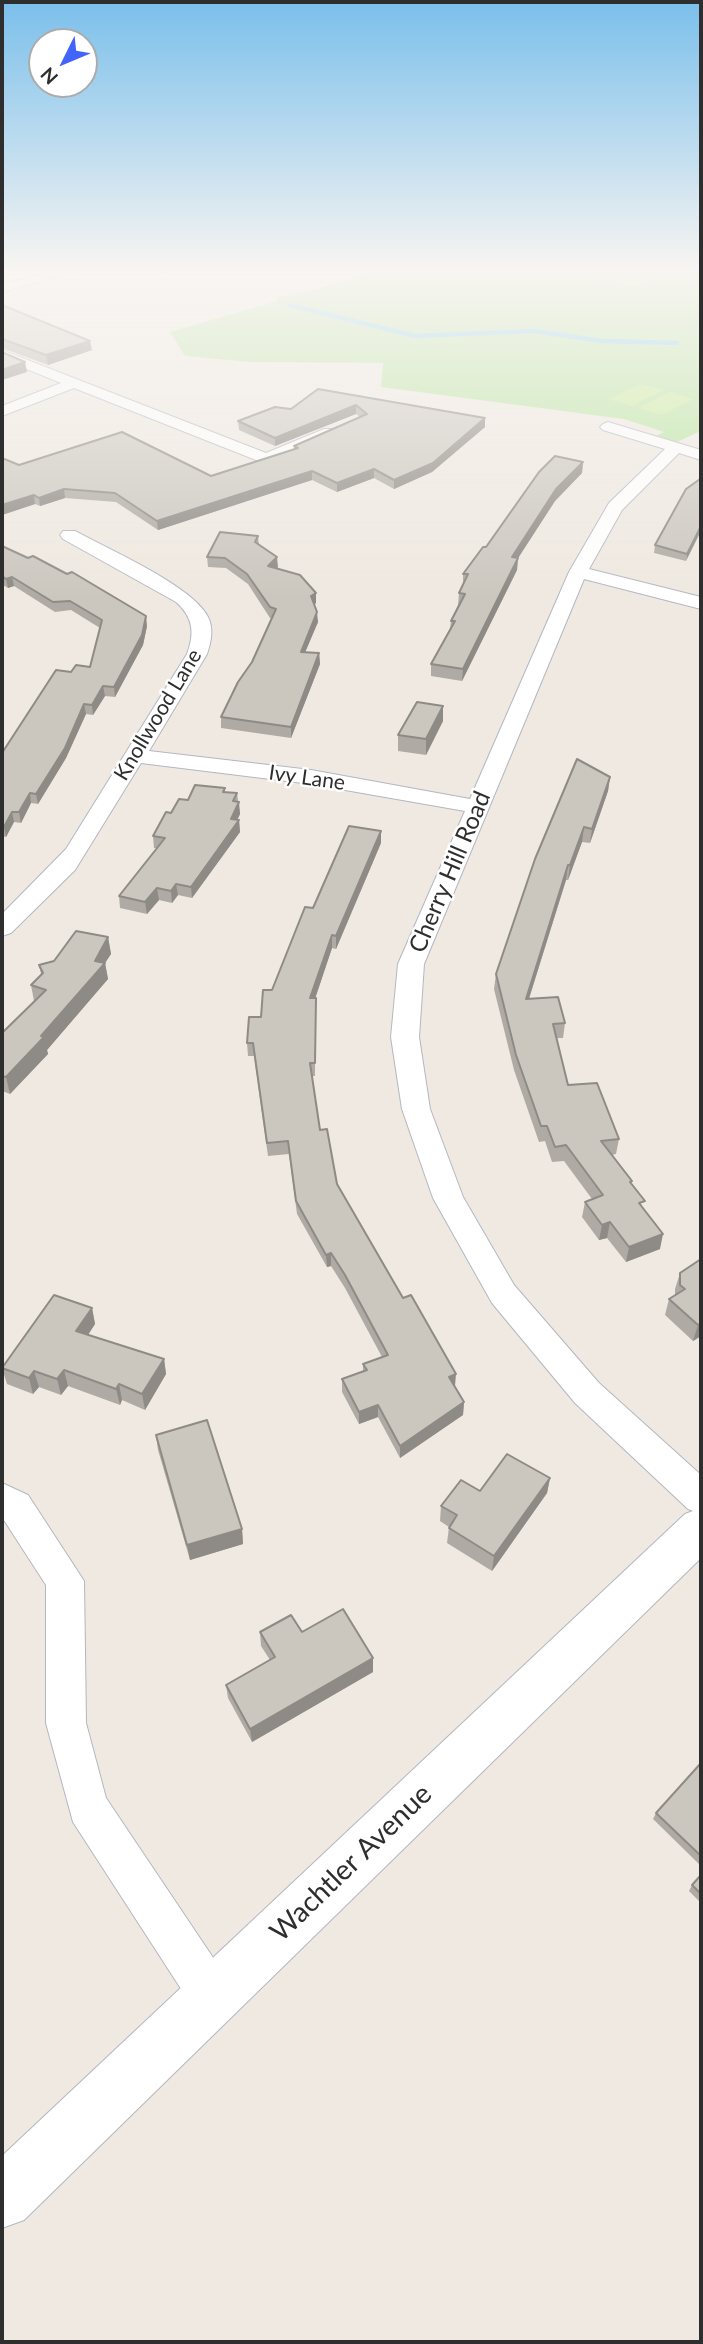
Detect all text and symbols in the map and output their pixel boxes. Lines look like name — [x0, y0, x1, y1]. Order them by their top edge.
north arrow — [28, 28, 98, 98]
text: N — [35, 63, 62, 90]
street label: Knollwood Lane — [109, 645, 207, 785]
street label: Ivy Lane — [267, 760, 347, 796]
street label: Cherry Hill Road — [403, 787, 497, 957]
street label: Wachtler Avenue — [263, 1777, 439, 1949]

